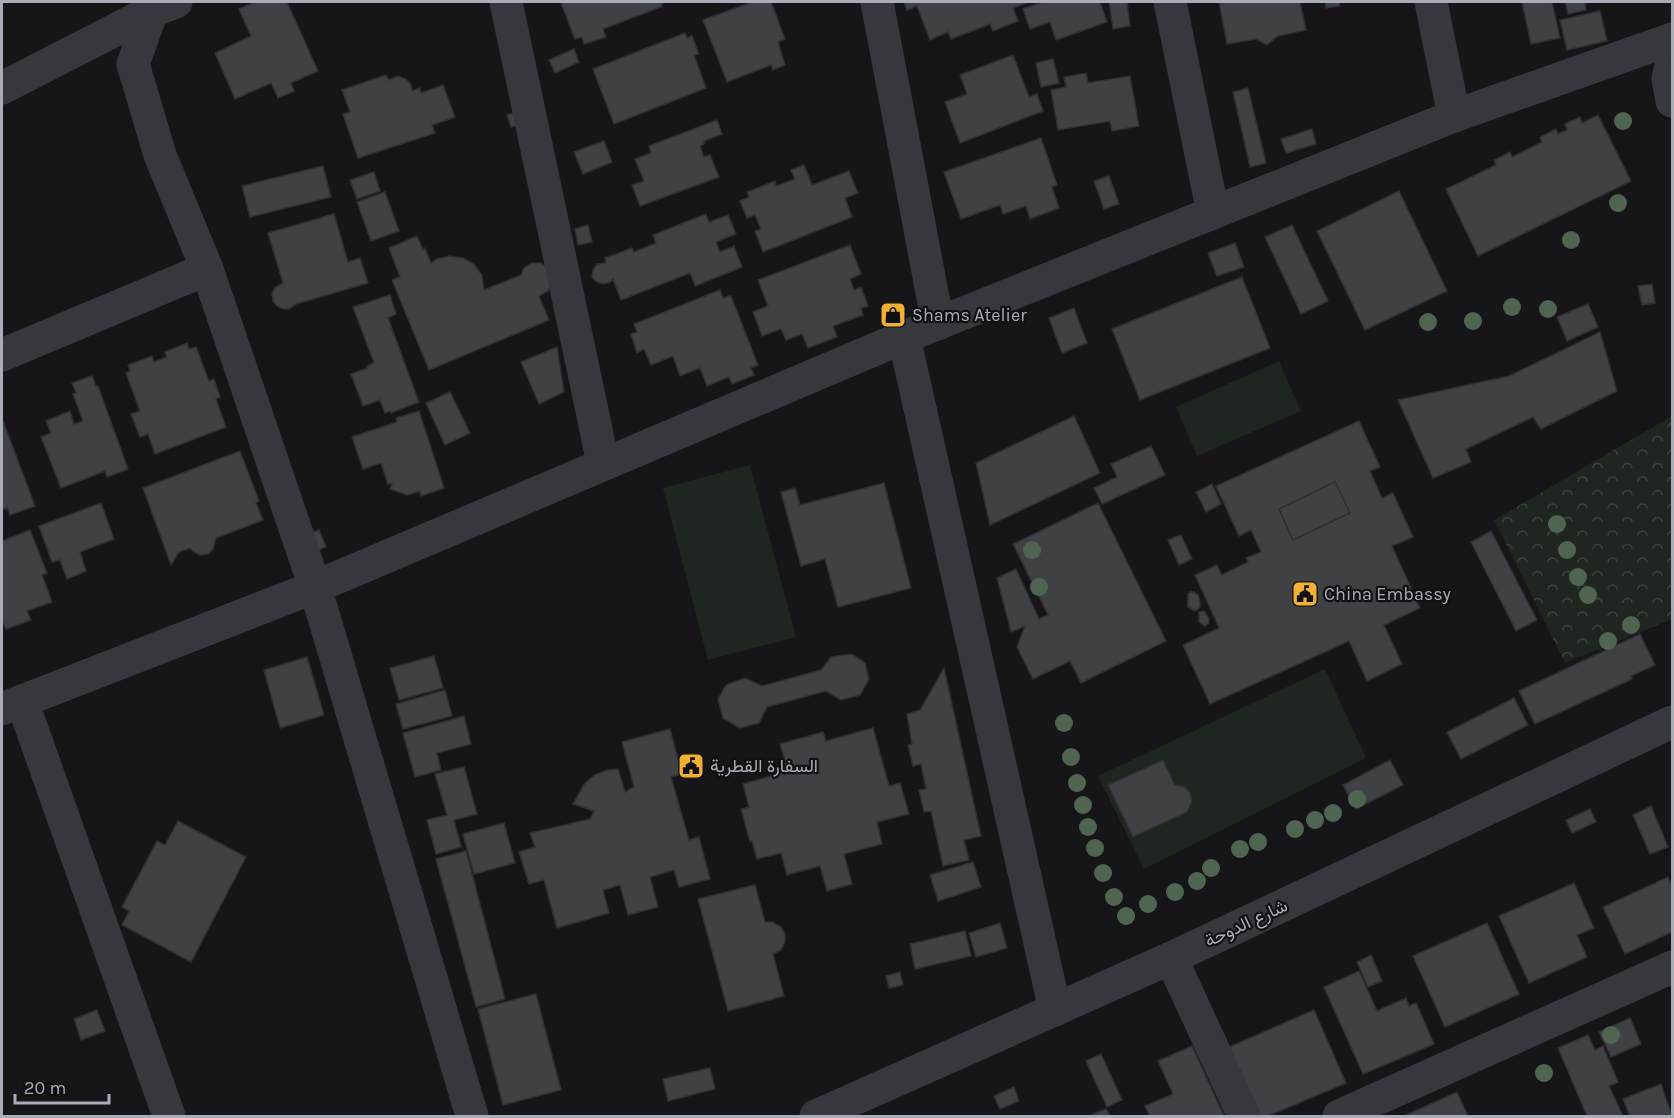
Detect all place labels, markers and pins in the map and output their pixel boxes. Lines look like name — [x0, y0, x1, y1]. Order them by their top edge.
shop icon: Shams Atelier — [878, 300, 908, 330]
place label: Shams Atelier — [912, 304, 1027, 326]
public building icon: China Embassy — [1290, 579, 1320, 609]
place label: China Embassy — [1324, 583, 1451, 605]
public building icon: السفارة القطرية — [676, 751, 706, 781]
place label: السفارة القطرية — [710, 755, 818, 777]

